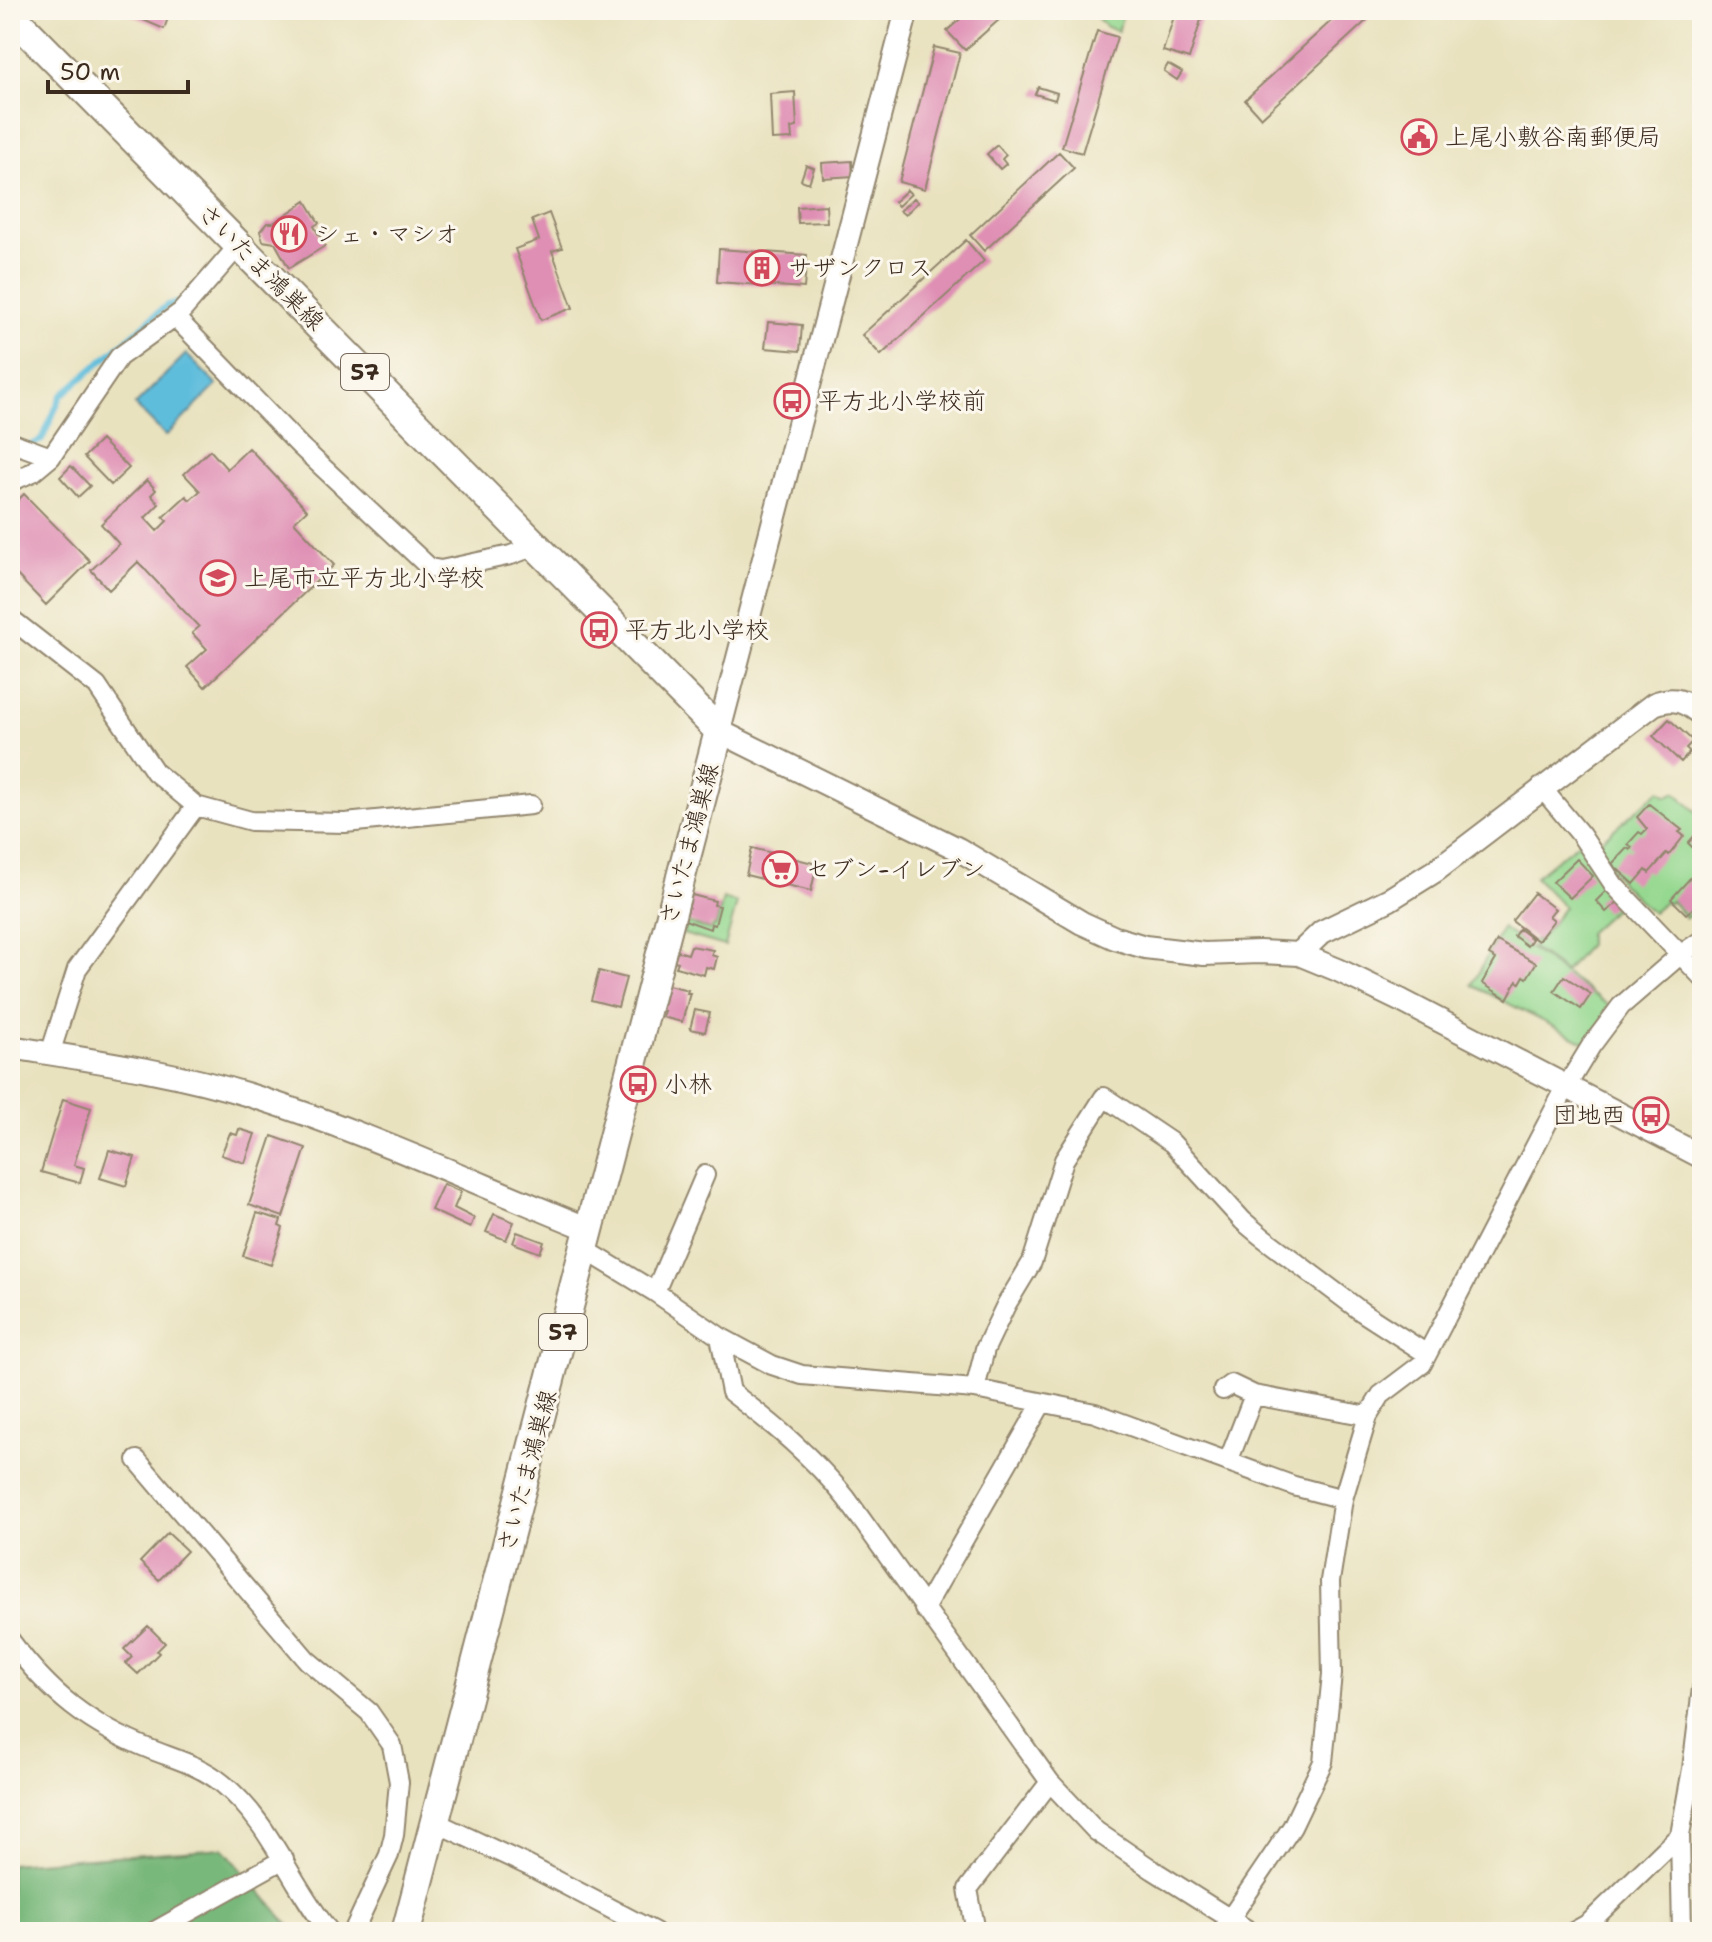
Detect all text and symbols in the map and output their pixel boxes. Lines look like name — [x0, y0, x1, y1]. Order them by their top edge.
scale bar — [48, 44, 188, 94]
text: 50 m — [60, 56, 120, 88]
public building icon: 上尾小敷谷南郵便局 — [1400, 118, 1438, 156]
place label: 上尾小敷谷南郵便局 — [1445, 121, 1661, 153]
street label: さいたま鴻巣線 — [191, 197, 331, 337]
restaurant icon: シェ・マシオ — [270, 215, 308, 253]
place label: シェ・マシオ — [315, 218, 459, 250]
building icon: サザンクロス — [743, 249, 781, 287]
place label: サザンクロス — [788, 252, 932, 284]
road number: 57 — [341, 354, 389, 390]
bus stop icon: 平方北小学校前 — [773, 382, 811, 420]
place label: 平方北小学校前 — [818, 385, 986, 417]
school or university icon: 上尾市立平方北小学校 — [199, 559, 237, 597]
place label: 上尾市立平方北小学校 — [244, 562, 484, 594]
bus stop icon: 平方北小学校 — [580, 611, 618, 649]
place label: 平方北小学校 — [625, 614, 769, 646]
street label: さいたま鴻巣線 — [652, 759, 726, 929]
supermarket icon: セブン-イレブン — [761, 850, 799, 888]
place label: セブン-イレブン — [806, 853, 986, 885]
bus stop icon: 小林 — [619, 1065, 657, 1103]
place label: 小林 — [664, 1068, 712, 1100]
bus stop icon: 団地西 — [1632, 1096, 1670, 1134]
place label: 団地西 — [1553, 1099, 1625, 1131]
road number: 57 — [539, 1314, 587, 1350]
street label: さいたま鴻巣線 — [490, 1386, 564, 1556]

